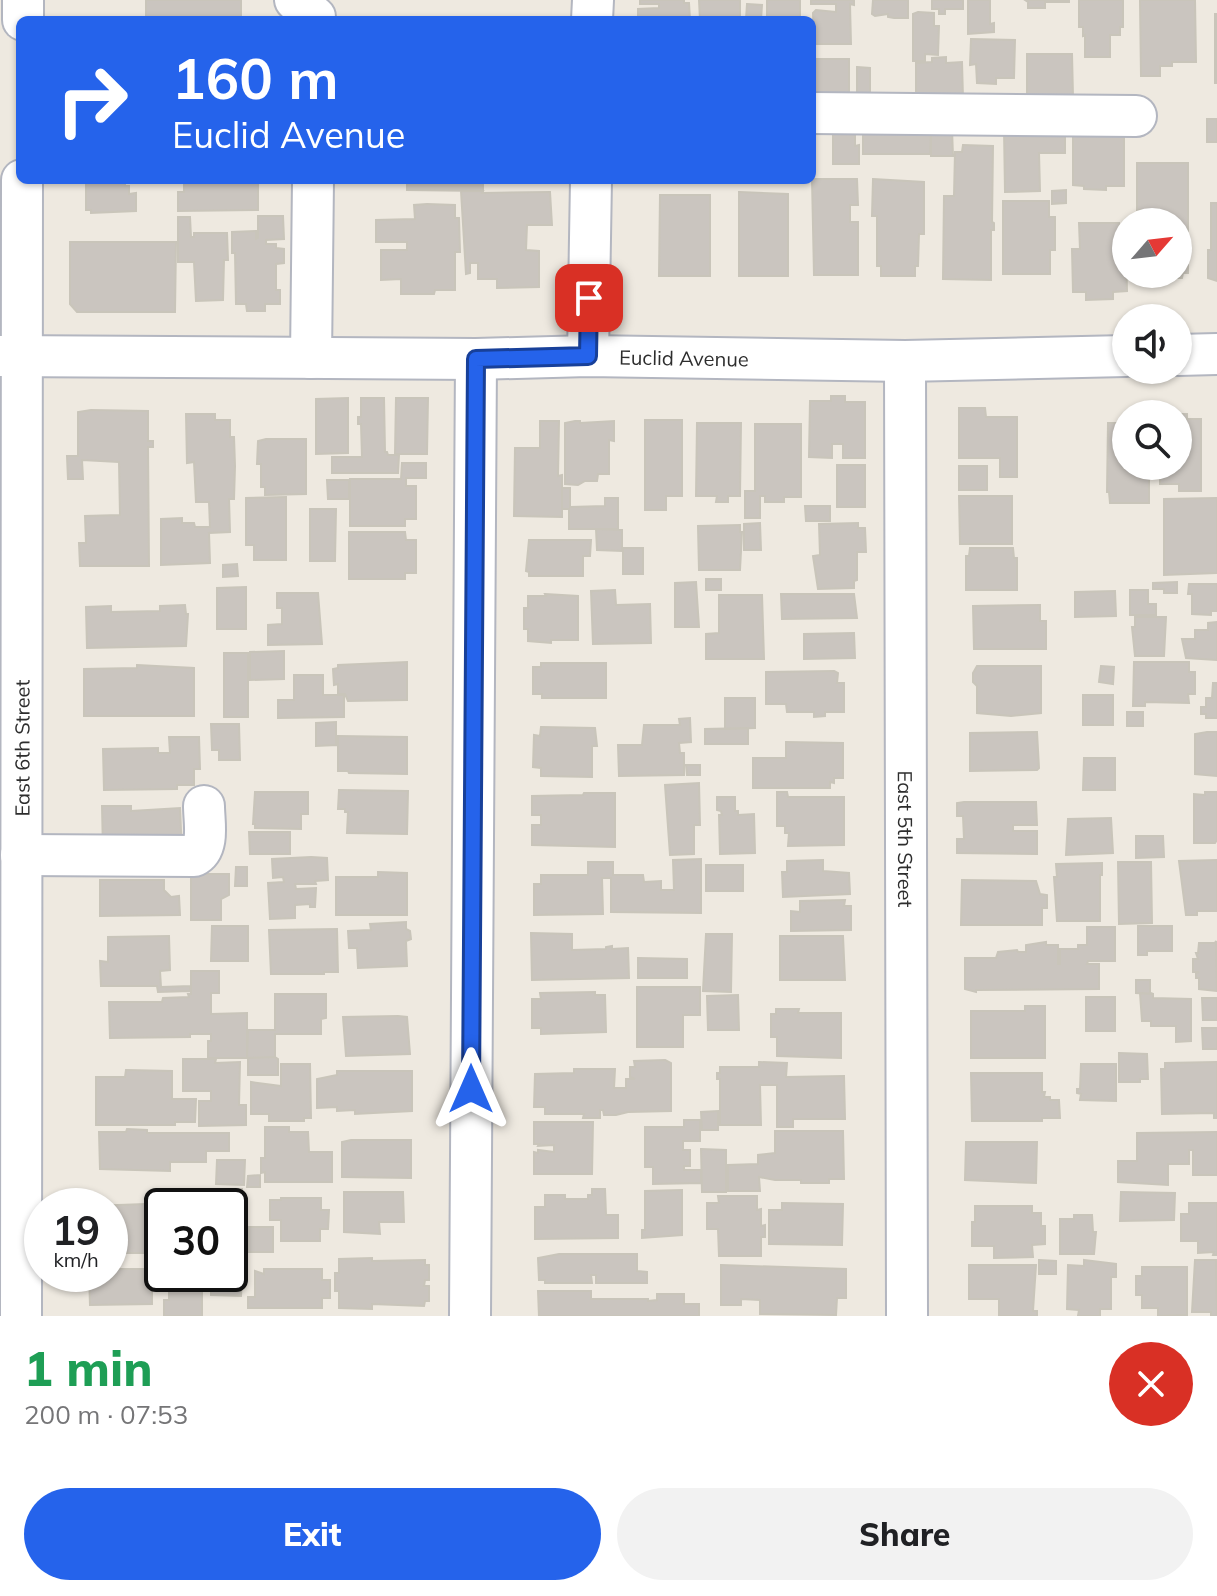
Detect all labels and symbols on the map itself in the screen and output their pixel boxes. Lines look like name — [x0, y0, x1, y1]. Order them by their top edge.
north arrow — [1112, 208, 1192, 288]
pin — [555, 264, 623, 332]
street label: Euclid Avenue — [619, 344, 749, 371]
street label: East 6th Street — [9, 679, 34, 817]
street label: East 5th Street — [893, 770, 919, 908]
position arrow — [429, 1047, 513, 1131]
speed limit sign: 30 — [144, 1188, 248, 1292]

